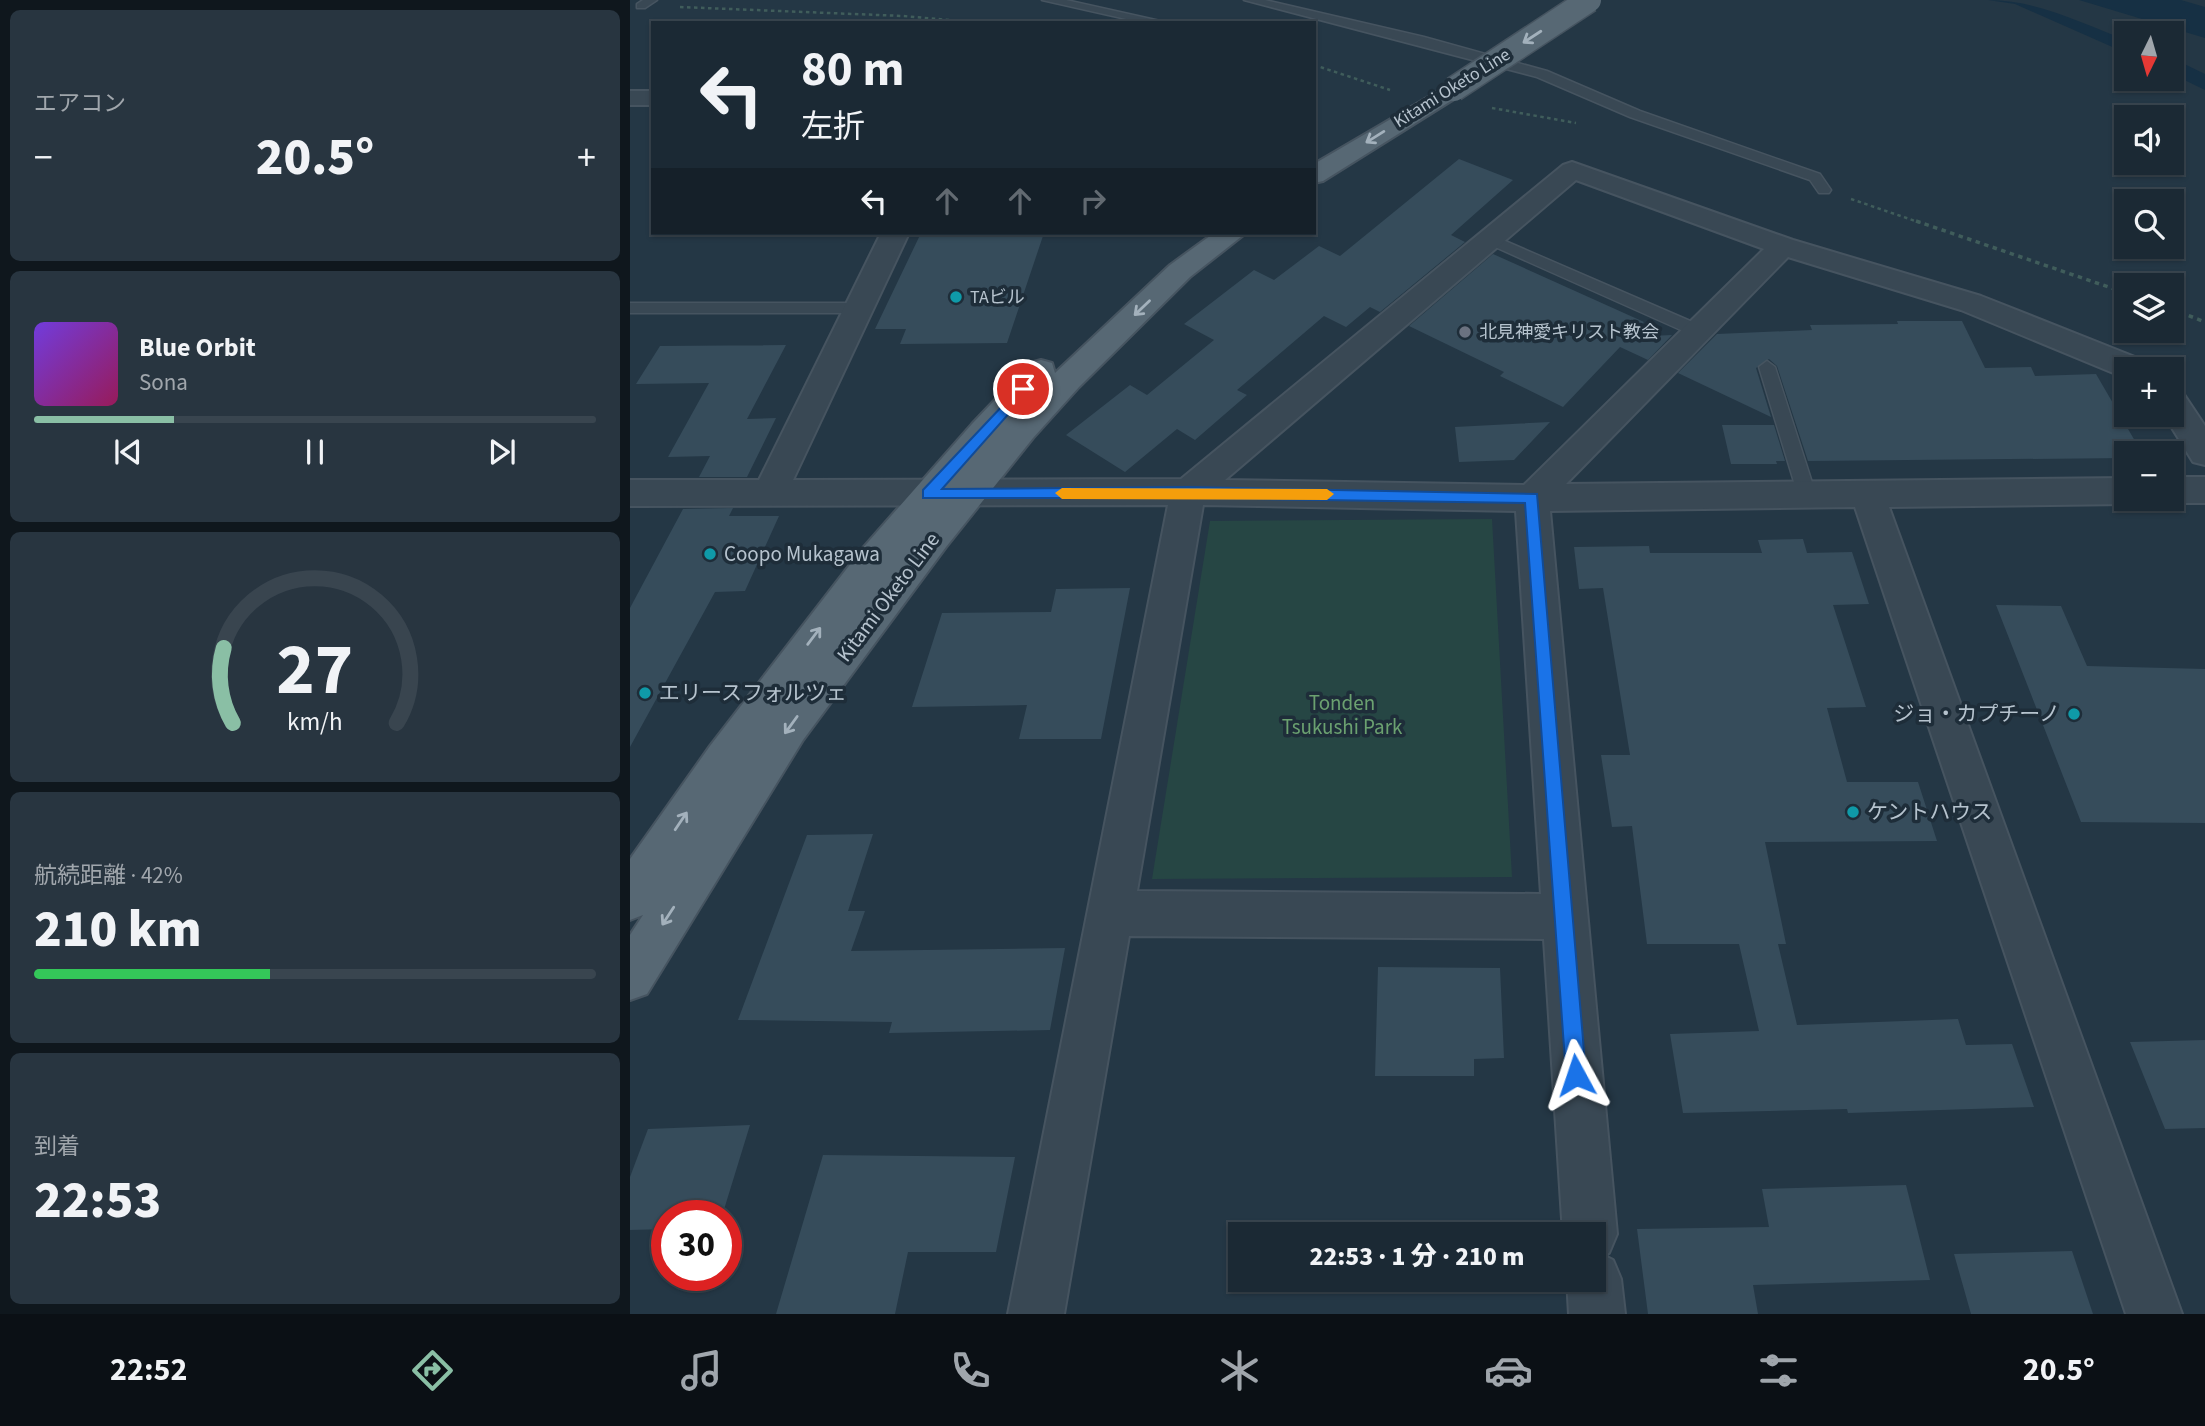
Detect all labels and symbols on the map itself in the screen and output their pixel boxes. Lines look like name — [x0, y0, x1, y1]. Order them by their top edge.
north arrow — [2114, 21, 2184, 91]
one-way arrow — [1523, 30, 1542, 45]
street label: Kitami Oketo Line — [1389, 42, 1515, 134]
one-way arrow — [1366, 131, 1386, 145]
place label: TAビル — [970, 285, 1025, 310]
marker: TAビル — [948, 289, 964, 305]
one-way arrow — [1134, 299, 1151, 316]
place label: 北見神愛キリスト教会 — [1479, 320, 1659, 345]
marker: 北見神愛キリスト教会 — [1457, 324, 1473, 340]
pin — [993, 359, 1053, 419]
street label: Kitami Oketo Line — [829, 526, 947, 668]
place label: Coopo Mukagawa — [724, 539, 880, 569]
marker: Coopo Mukagawa — [702, 546, 718, 562]
one-way arrow — [807, 628, 822, 646]
place label: エリースフォルツェ — [659, 678, 847, 708]
marker: エリースフォルツェ — [637, 685, 653, 701]
park label: Tonden Tsukushi Park — [1282, 688, 1403, 742]
place label: ジョ・カプチーノ — [1893, 699, 2060, 729]
marker: ジョ・カプチーノ — [2066, 706, 2082, 722]
one-way arrow — [784, 715, 798, 734]
place label: ケントハウス — [1867, 797, 1992, 827]
marker: ケントハウス — [1845, 804, 1861, 820]
one-way arrow — [674, 812, 689, 831]
one-way arrow — [660, 906, 675, 925]
position arrow — [1539, 1038, 1613, 1112]
speed limit sign: 30 — [651, 1200, 742, 1291]

